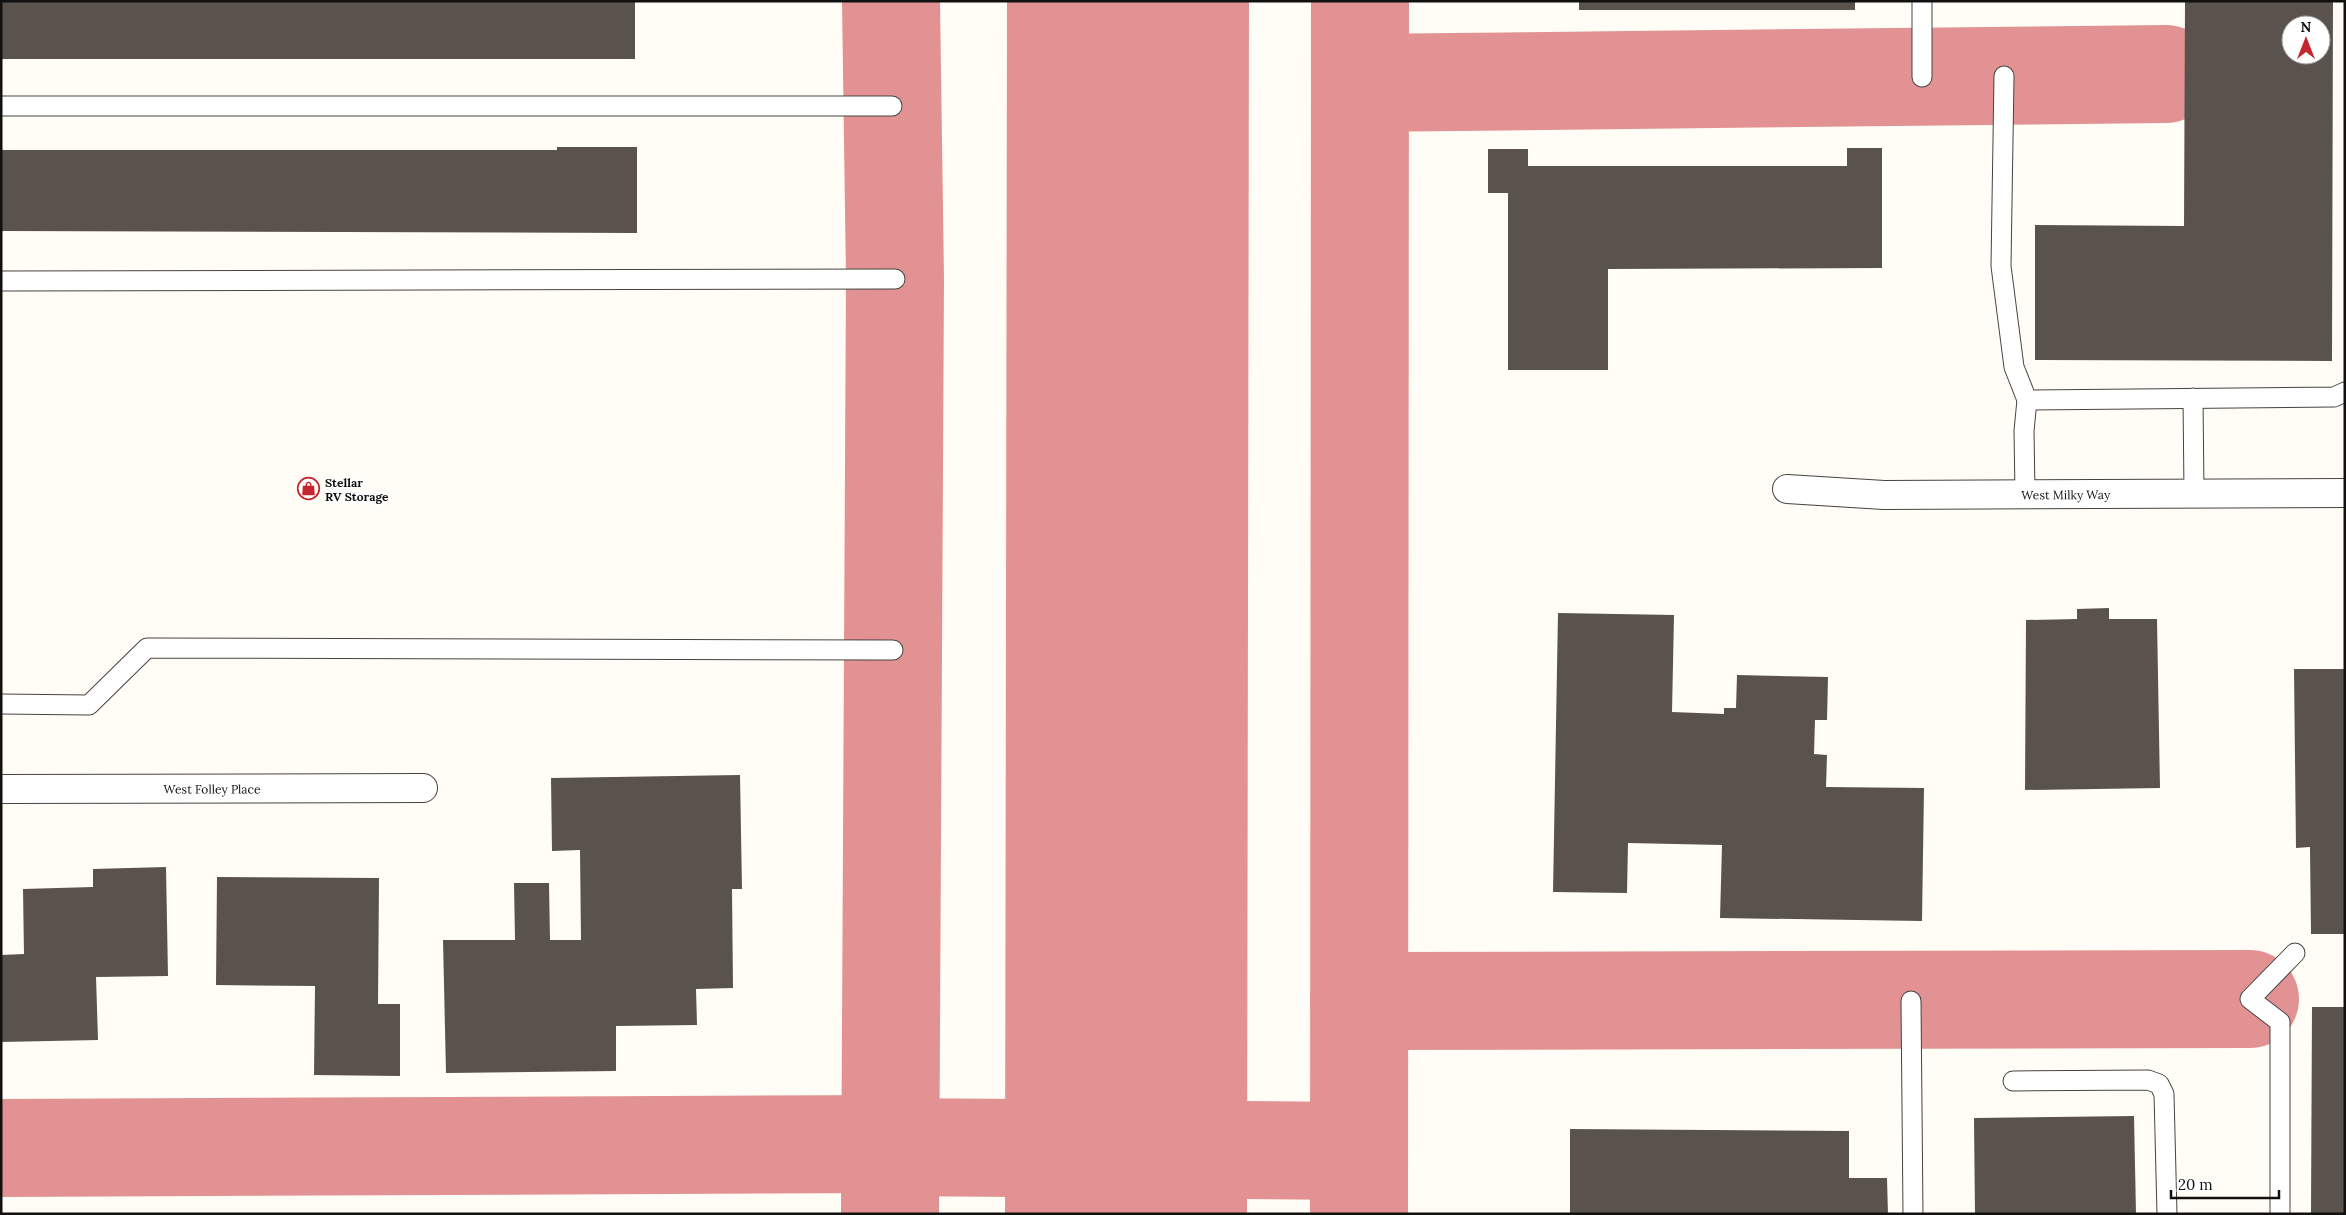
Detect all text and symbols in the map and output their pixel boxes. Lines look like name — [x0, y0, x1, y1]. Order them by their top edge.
north arrow — [2281, 15, 2331, 65]
text: N — [2301, 18, 2312, 36]
place label: Stellar RV Storage — [325, 475, 389, 504]
shop icon: Stellar RV Storage — [297, 477, 321, 501]
street label: West Milky Way — [2021, 487, 2111, 502]
street label: West Folley Place — [164, 781, 261, 796]
scale bar — [2171, 1168, 2278, 1200]
text: 20 m — [2178, 1175, 2213, 1194]

